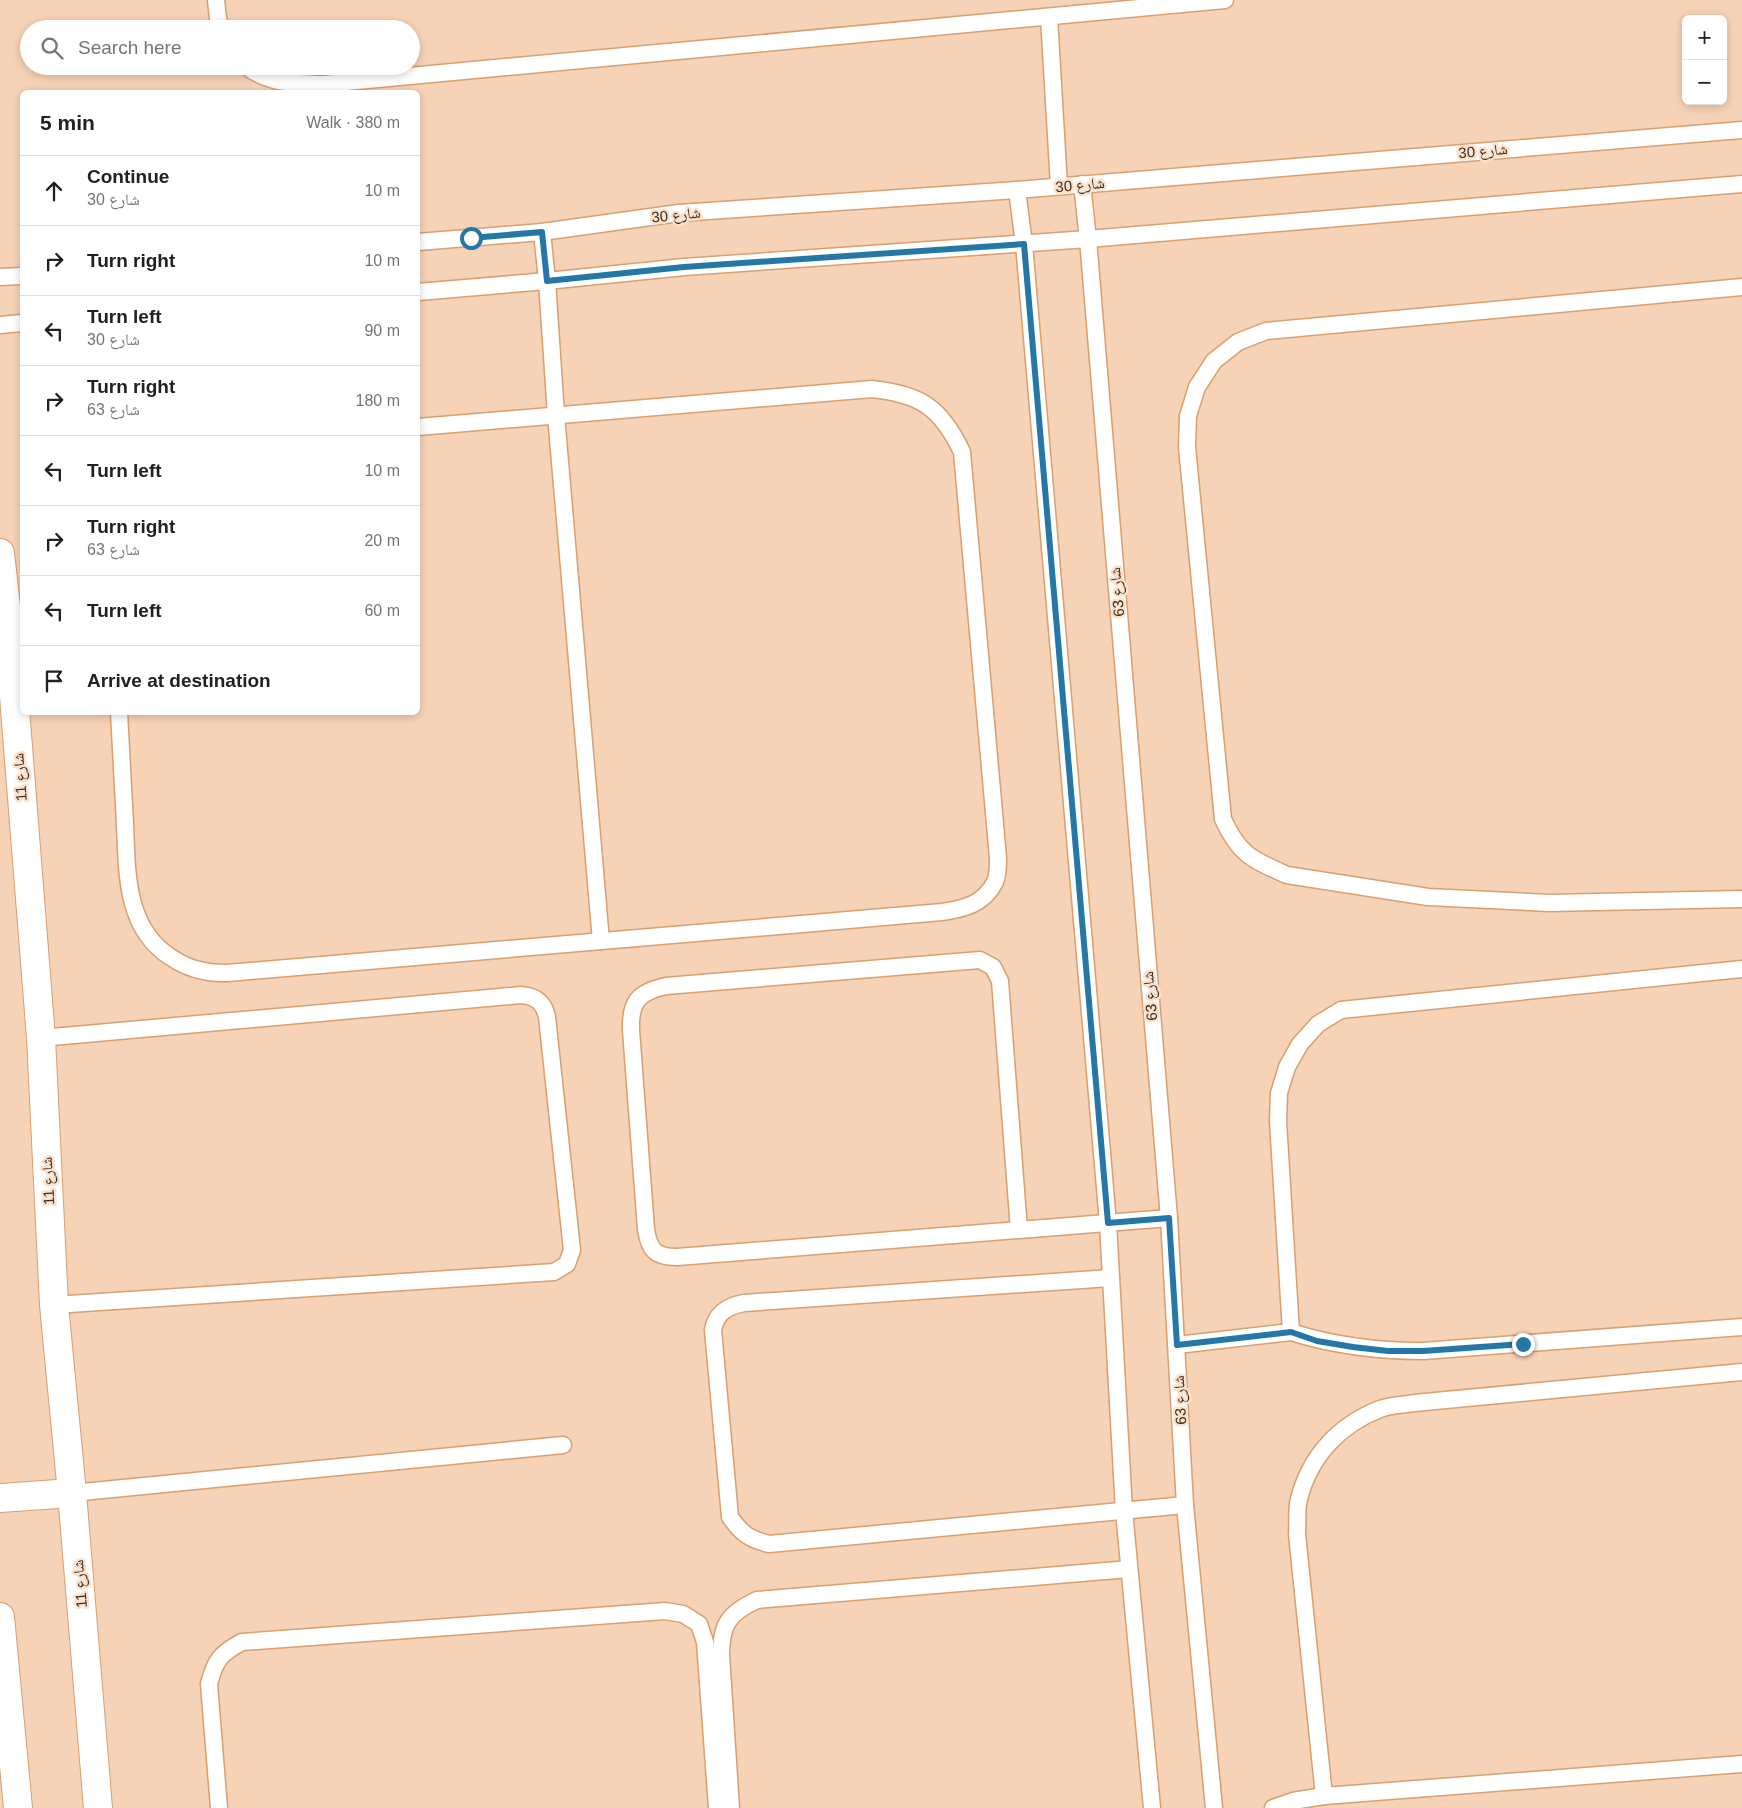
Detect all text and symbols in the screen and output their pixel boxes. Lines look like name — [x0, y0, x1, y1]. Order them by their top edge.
map controls — [1682, 15, 1727, 105]
button: + — [1682, 15, 1727, 60]
search box — [20, 20, 420, 75]
icon: search — [38, 34, 66, 62]
text: Search here — [78, 37, 182, 58]
button: − — [1682, 60, 1727, 105]
text: 5 min — [40, 111, 95, 134]
text: Walk · 380 m — [306, 114, 400, 131]
street label: شارع 30 — [1458, 140, 1509, 163]
text: Continue — [87, 166, 169, 187]
street label: شارع 30 — [1055, 174, 1106, 197]
icon: ahead — [40, 177, 68, 205]
text: 10 m — [364, 182, 400, 199]
text: شارع 30 — [87, 191, 140, 208]
street label: شارع 30 — [651, 203, 702, 228]
route start — [460, 227, 483, 250]
icon: right — [40, 247, 68, 275]
text: Turn right — [87, 250, 175, 271]
text: 10 m — [364, 252, 400, 269]
text: Turn left — [87, 306, 162, 327]
icon: left — [40, 317, 68, 345]
text: 90 m — [364, 322, 400, 339]
text: شارع 30 — [87, 331, 140, 348]
text: Turn right — [87, 376, 175, 397]
icon: right — [40, 387, 68, 415]
text: 180 m — [356, 392, 400, 409]
text: شارع 63 — [87, 401, 140, 418]
icon: left — [40, 457, 68, 485]
text: Turn left — [87, 460, 162, 481]
text: 10 m — [364, 462, 400, 479]
text: Turn right — [87, 516, 175, 537]
icon: right — [40, 527, 68, 555]
text: 20 m — [364, 532, 400, 549]
text: شارع 63 — [87, 541, 140, 558]
street label: شارع 63 — [1106, 566, 1129, 617]
icon: left — [40, 597, 68, 625]
text: Turn left — [87, 600, 162, 621]
text: 60 m — [364, 602, 400, 619]
icon: arrive — [40, 667, 68, 695]
text: Arrive at destination — [87, 670, 271, 691]
street label: شارع 11 — [9, 752, 32, 802]
street label: شارع 63 — [1139, 970, 1162, 1021]
street label: شارع 11 — [38, 1156, 59, 1206]
route end — [1512, 1333, 1535, 1356]
street label: شارع 63 — [1170, 1375, 1191, 1425]
street label: شارع 11 — [69, 1559, 92, 1609]

